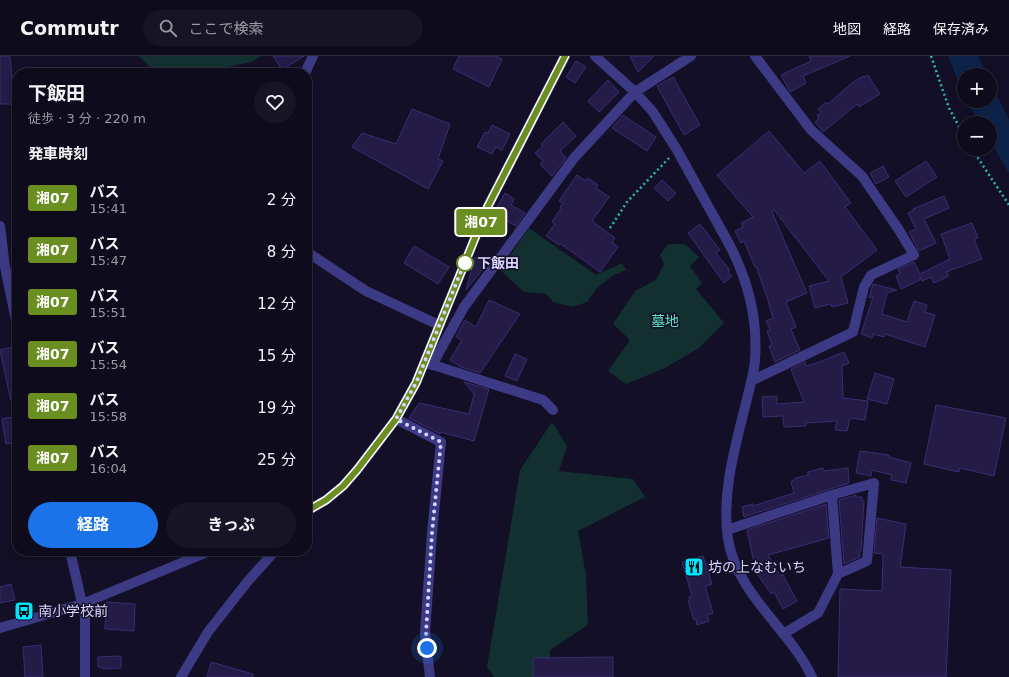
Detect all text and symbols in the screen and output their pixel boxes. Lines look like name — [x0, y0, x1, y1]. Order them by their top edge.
search box — [143, 10, 423, 46]
text: Commutr — [20, 17, 119, 39]
icon: search — [157, 17, 179, 39]
text: ここで検索 — [189, 20, 264, 38]
text: 地図 — [833, 21, 861, 37]
text: 経路 — [883, 21, 911, 37]
text: 保存済み — [933, 21, 989, 37]
map controls — [957, 68, 997, 156]
button: + — [957, 68, 997, 108]
button: heart — [254, 81, 296, 123]
text: 下飯田 — [28, 82, 85, 104]
text: 徒歩 · 3 分 · 220 m — [28, 111, 146, 126]
button: − — [957, 116, 997, 156]
text: 発車時刻 — [28, 145, 88, 163]
text: バス — [89, 183, 120, 201]
text: 湘07 — [36, 190, 69, 206]
text: 2 分 — [267, 191, 296, 209]
text: 15:41 — [89, 201, 127, 216]
line badge: 湘07 — [458, 209, 504, 235]
text: 湘07 — [464, 214, 498, 230]
text: バス — [89, 235, 120, 253]
text: 湘07 — [36, 242, 69, 258]
text: 8 分 — [267, 243, 296, 261]
text: 15:47 — [89, 253, 127, 268]
marker: 下飯田 — [456, 254, 474, 272]
place label: 下飯田 — [477, 255, 519, 271]
text: バス — [89, 287, 120, 305]
text: 湘07 — [36, 294, 69, 310]
text: 12 分 — [257, 295, 296, 313]
text: 15:51 — [89, 305, 127, 320]
park label: 墓地 — [651, 313, 679, 329]
text: バス — [89, 339, 120, 357]
text: 湘07 — [36, 346, 69, 362]
text: 15 分 — [257, 347, 296, 365]
text: 15:54 — [89, 357, 127, 372]
text: バス — [89, 391, 120, 409]
text: 湘07 — [36, 398, 69, 414]
text: 19 分 — [257, 399, 296, 417]
text: 15:58 — [89, 409, 127, 424]
text: バス — [89, 443, 120, 461]
text: 湘07 — [36, 450, 69, 466]
text: 25 分 — [257, 451, 296, 469]
text: 16:04 — [89, 461, 127, 476]
button: 経路 — [28, 502, 158, 548]
button: きっぷ — [166, 502, 296, 548]
restaurant icon: 坊の上なむいち — [683, 556, 705, 578]
place label: 坊の上なむいち — [708, 559, 806, 575]
bus stop icon: 南小学校前 — [13, 600, 35, 622]
place label: 南小学校前 — [38, 603, 108, 619]
your location — [417, 638, 437, 658]

